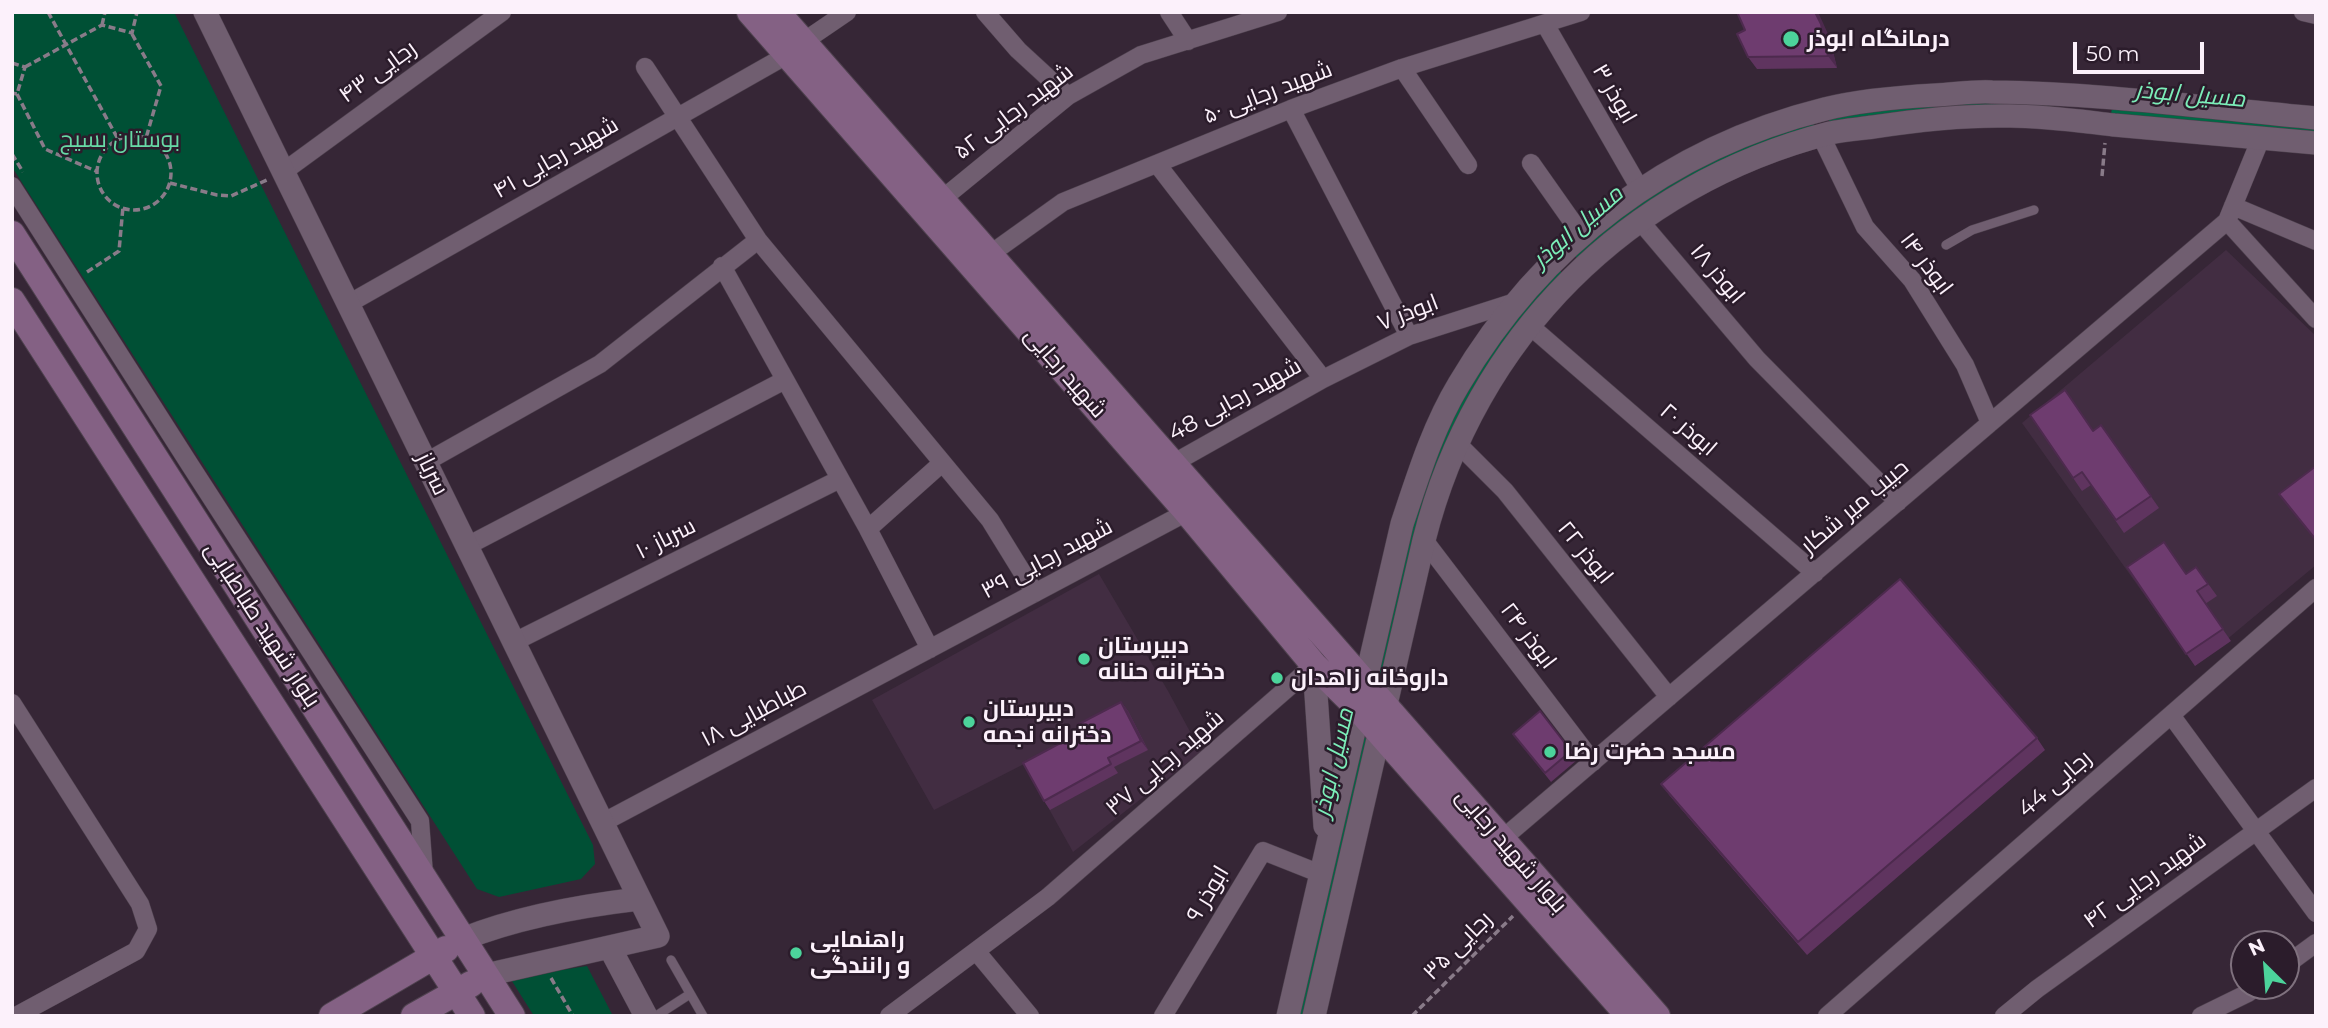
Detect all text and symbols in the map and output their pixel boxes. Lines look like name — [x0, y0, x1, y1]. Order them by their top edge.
place label: درمانگاه ابوذر — [1807, 25, 1950, 53]
scale bar — [2076, 28, 2207, 72]
marker: درمانگاه ابوذر — [1781, 29, 1801, 49]
street label: رجایی ۴۳ — [334, 35, 422, 109]
text: 50 m — [2086, 41, 2140, 66]
street label: شهید رجایی ۵۰ — [1200, 56, 1336, 130]
street label: شهید رجایی ۵۲ — [949, 58, 1079, 166]
street label: ابوذر ۳ — [1586, 59, 1642, 129]
water label: مسیل ابوذر — [2134, 76, 2246, 114]
street label: شهید رجایی ۴۱ — [489, 111, 623, 205]
park label: بوستان بسیج — [60, 126, 180, 154]
water label: مسیل ابوذر — [1527, 180, 1629, 274]
street label: ابوذر ۱۴ — [1894, 227, 1958, 301]
street label: ابوذر ۱۸ — [1684, 238, 1750, 310]
street label: ابوذر ۷ — [1374, 289, 1442, 337]
street label: شهید رجایی — [1018, 322, 1112, 424]
street label: شهید رجایی 48 — [1164, 352, 1306, 448]
street label: ابوذر ۲۰ — [1654, 398, 1722, 462]
street label: سرباز — [410, 448, 454, 500]
street label: حبیب میر شکار — [1795, 454, 1915, 560]
street label: سرباز ۱۰ — [631, 512, 701, 566]
street label: شهید رجایی ۳۹ — [977, 513, 1117, 605]
street label: ابوذر ۲۲ — [1551, 516, 1619, 590]
street label: بلوار شهید طباطبایی — [198, 537, 326, 713]
street label: ابوذر ۲۴ — [1494, 597, 1562, 675]
place label: دبیرستان دخترانه حنانه — [1098, 632, 1225, 686]
marker: دبیرستان دخترانه حنانه — [1076, 651, 1092, 667]
place label: داروخانه زاهدان — [1291, 664, 1448, 692]
marker: داروخانه زاهدان — [1269, 670, 1285, 686]
street label: طباطبایی ۱۸ — [697, 675, 811, 753]
place label: دبیرستان دخترانه نجمه — [983, 695, 1111, 749]
street label: شهید رجایی ۳۷ — [1100, 704, 1230, 822]
water label: مسیل ابوذر — [1308, 706, 1360, 820]
marker: دبیرستان دخترانه نجمه — [961, 714, 977, 730]
place label: مسجد حضرت رضا — [1564, 738, 1736, 766]
marker: مسجد حضرت رضا — [1542, 744, 1558, 760]
street label: رجایی 44 — [2013, 745, 2097, 823]
street label: بلوار شهید رجایی — [1449, 783, 1573, 919]
street label: شهید رجایی ۴۲ — [2078, 827, 2212, 935]
street label: ابوذر ۹ — [1181, 861, 1235, 927]
street label: رجایی ۳۵ — [1418, 906, 1498, 986]
place label: راهنمایی و رانندگی — [810, 926, 911, 980]
north arrow — [2230, 930, 2300, 1000]
text: N — [2245, 934, 2269, 961]
marker: راهنمایی و رانندگی — [788, 945, 804, 961]

